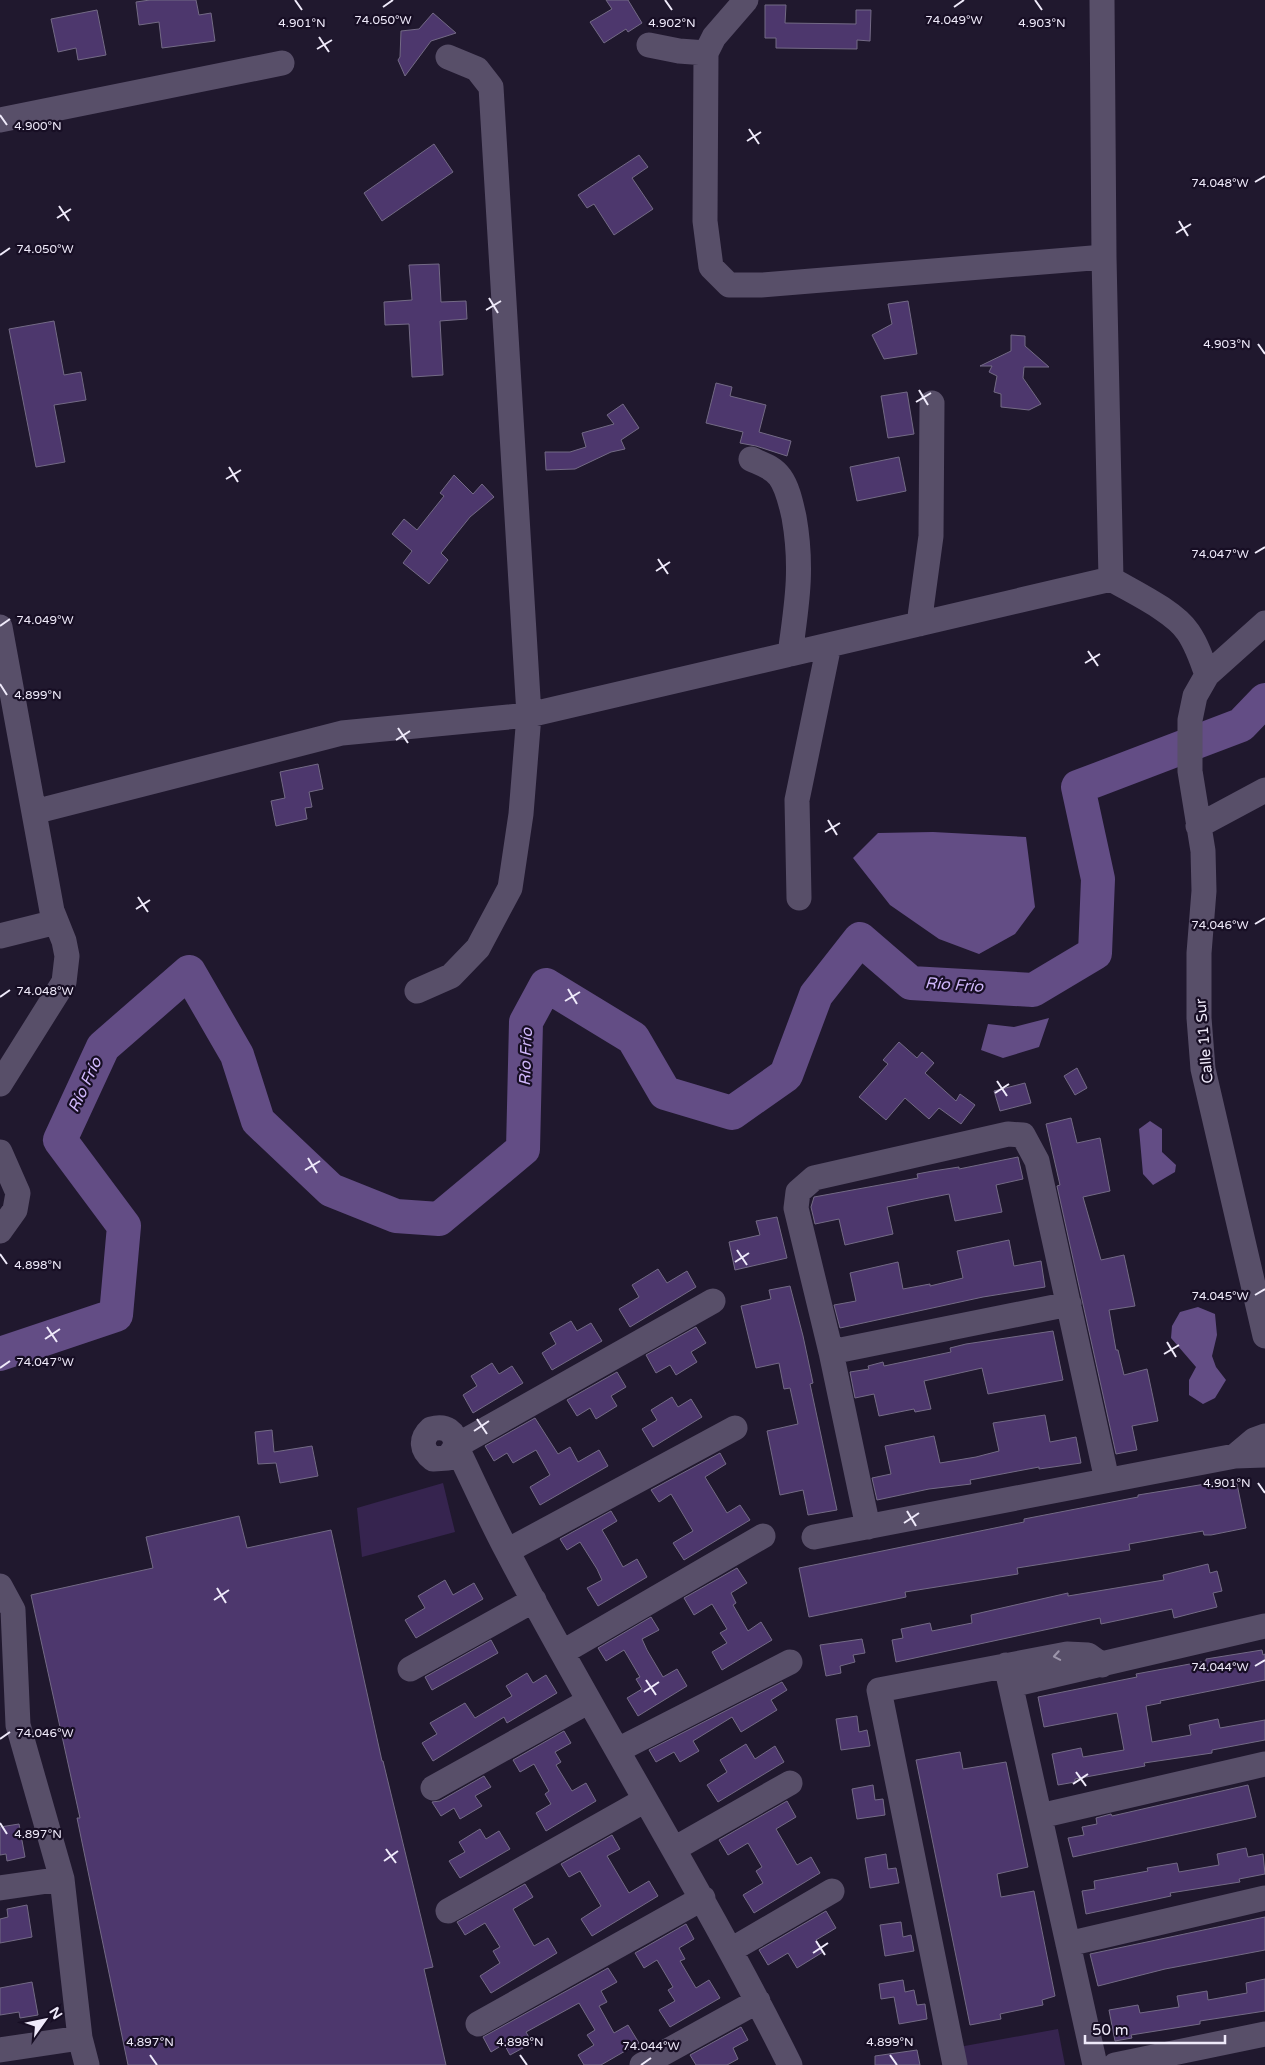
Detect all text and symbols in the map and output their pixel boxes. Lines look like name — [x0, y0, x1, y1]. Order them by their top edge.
text: 74.050°W — [354, 13, 412, 27]
text: 74.049°W — [925, 13, 983, 27]
text: 4.901°N — [278, 16, 326, 30]
text: 4.902°N — [648, 16, 696, 30]
text: 4.903°N — [1018, 16, 1066, 30]
text: 4.900°N — [14, 119, 62, 133]
text: 74.048°W — [1191, 176, 1249, 190]
text: 74.050°W — [16, 242, 74, 256]
text: 4.903°N — [1203, 337, 1251, 351]
text: 74.047°W — [1191, 547, 1249, 561]
text: 74.049°W — [16, 613, 74, 627]
text: 4.899°N — [14, 688, 62, 702]
text: 74.046°W — [1191, 918, 1249, 932]
water label: Río Frío — [924, 973, 985, 997]
text: 74.048°W — [16, 984, 74, 998]
street label: Calle 11 Sur — [1191, 997, 1217, 1084]
water label: Río Frío — [515, 1026, 537, 1087]
water label: Río Frío — [64, 1053, 107, 1116]
text: 4.898°N — [14, 1258, 62, 1272]
text: 74.045°W — [1191, 1289, 1249, 1303]
text: 74.047°W — [16, 1355, 74, 1369]
text: 4.901°N — [1203, 1476, 1251, 1490]
one-way arrow — [1052, 1650, 1061, 1660]
text: 74.044°W — [1191, 1660, 1249, 1674]
text: 74.046°W — [16, 1726, 74, 1740]
text: 4.897°N — [14, 1827, 62, 1841]
north arrow — [20, 1995, 70, 2045]
text: N — [45, 2004, 66, 2023]
scale bar — [1085, 2012, 1225, 2044]
text: 50 m — [1092, 2021, 1129, 2039]
text: 4.897°N — [126, 2035, 174, 2049]
text: 4.898°N — [496, 2035, 544, 2049]
text: 4.899°N — [866, 2035, 914, 2049]
text: 74.044°W — [622, 2039, 680, 2053]

